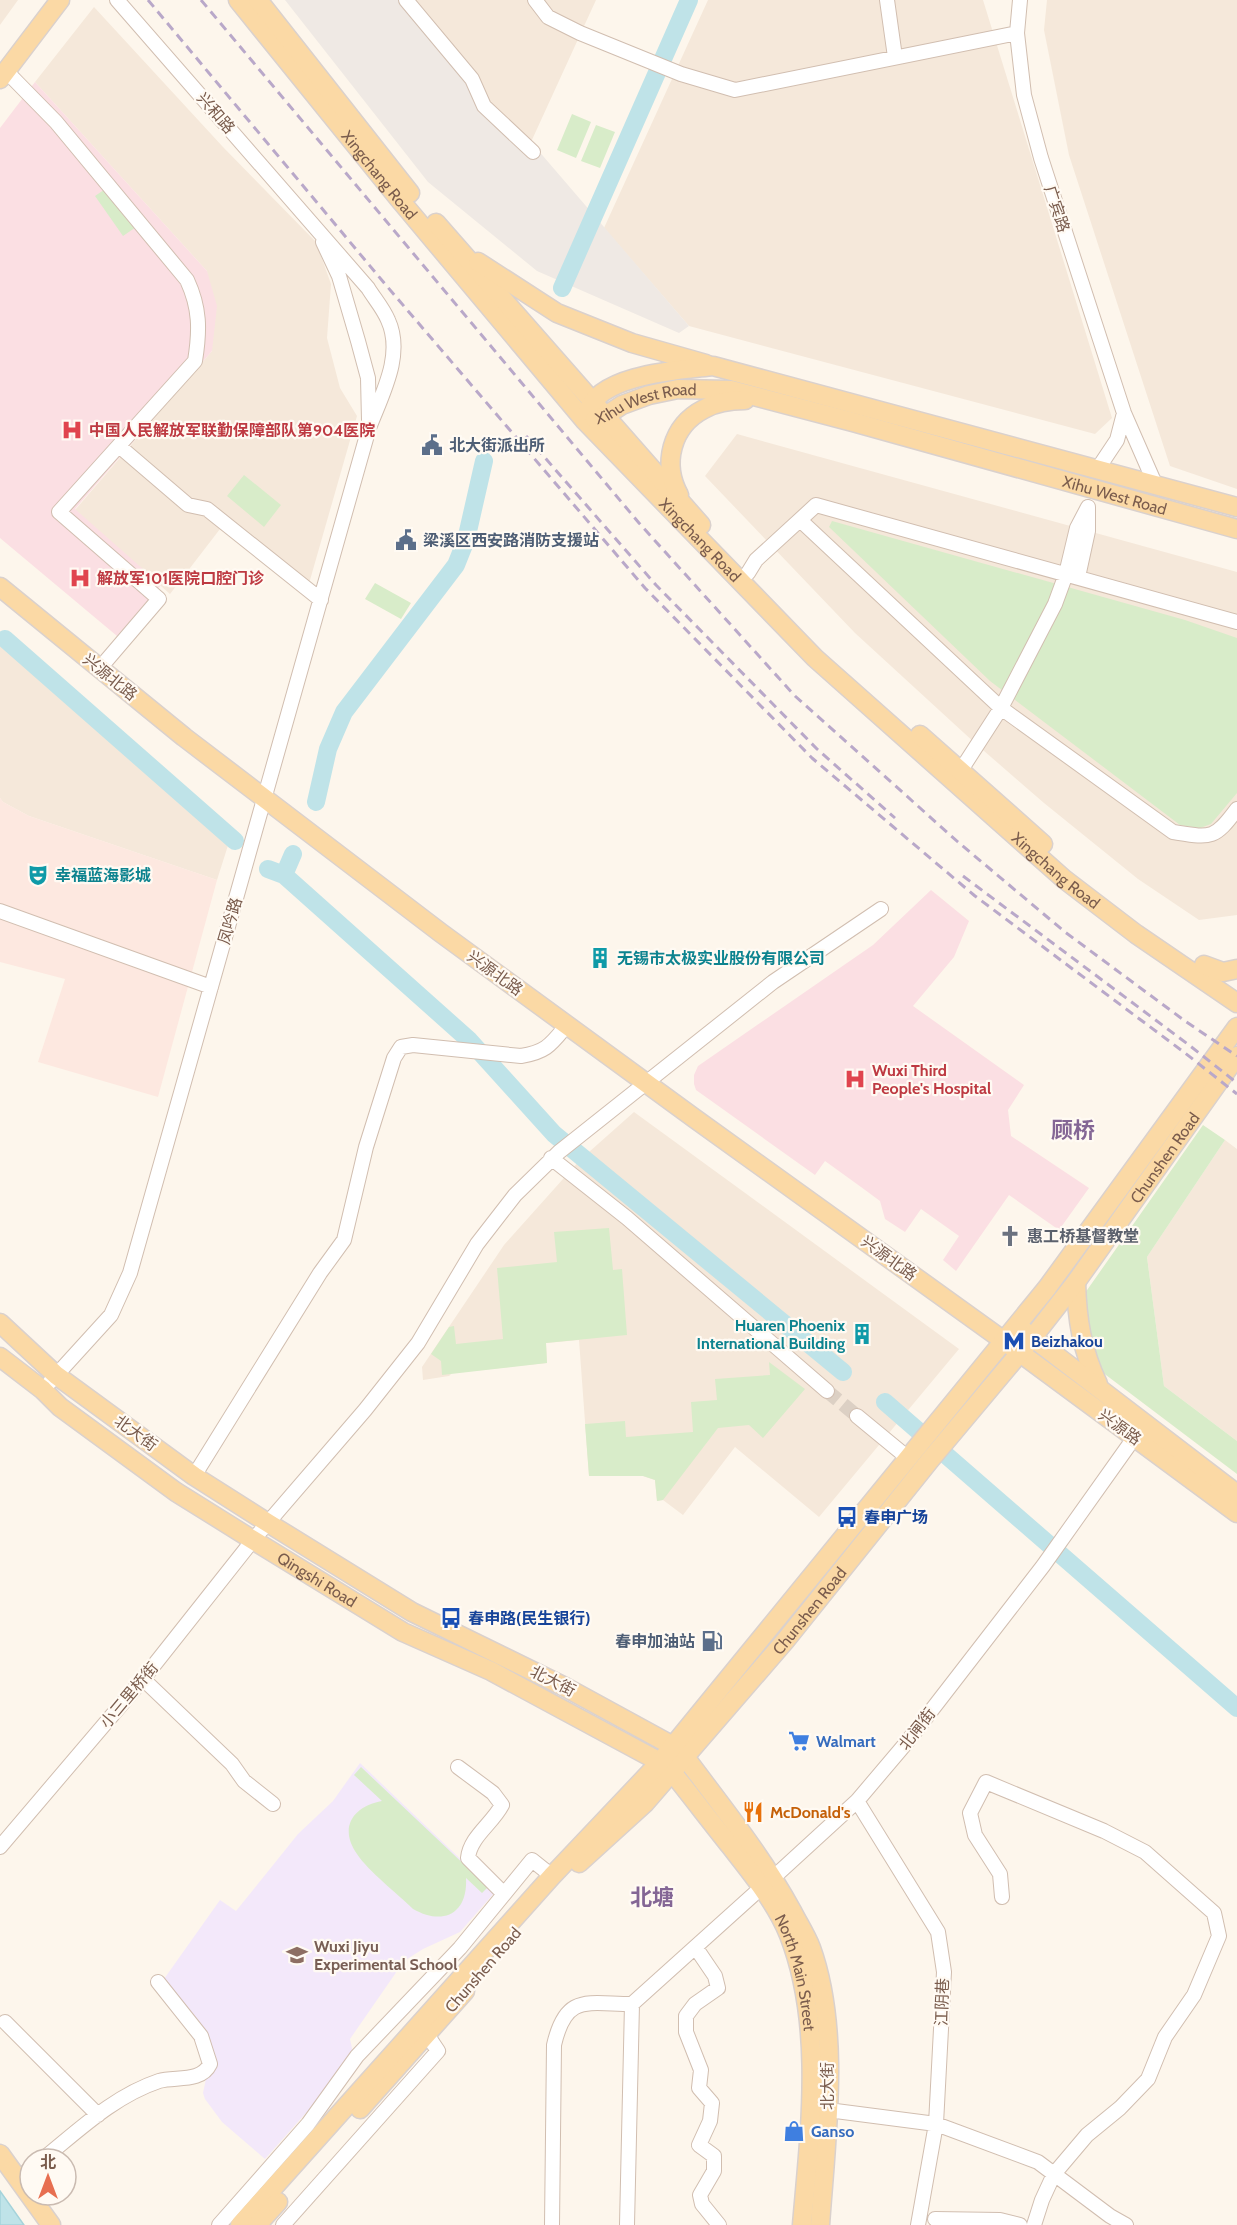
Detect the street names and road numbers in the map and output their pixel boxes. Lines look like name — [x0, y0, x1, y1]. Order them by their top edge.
street label: 兴和路 — [193, 89, 239, 137]
street label: Xingchang Road — [338, 127, 421, 223]
street label: 广宾路 — [1041, 183, 1073, 235]
street label: Xihu West Road — [593, 379, 697, 428]
street label: Xihu West Road — [1061, 471, 1169, 518]
street label: Xingchang Road — [655, 494, 745, 585]
street label: 兴源北路 — [79, 649, 141, 705]
street label: Xingchang Road — [1008, 828, 1104, 913]
street label: 凤吟路 — [214, 895, 246, 947]
street label: 兴源北路 — [464, 947, 526, 999]
street label: Chunshen Road — [1126, 1109, 1203, 1207]
street label: 兴源北路 — [858, 1232, 920, 1284]
street label: 兴源路 — [1095, 1405, 1145, 1449]
street label: 北大街 — [111, 1411, 161, 1455]
street label: Qingshi Road — [274, 1548, 360, 1611]
street label: Chunshen Road — [768, 1563, 850, 1658]
street label: 小三里桥街 — [96, 1658, 162, 1732]
street label: 北大街 — [527, 1662, 579, 1700]
street label: 北闸街 — [895, 1704, 939, 1754]
street label: North Main Street — [771, 1911, 819, 2032]
street label: Chunshen Road — [441, 1924, 525, 2016]
street label: 江阴巷 — [932, 1978, 952, 2026]
street label: 北大街 — [818, 2062, 837, 2110]

